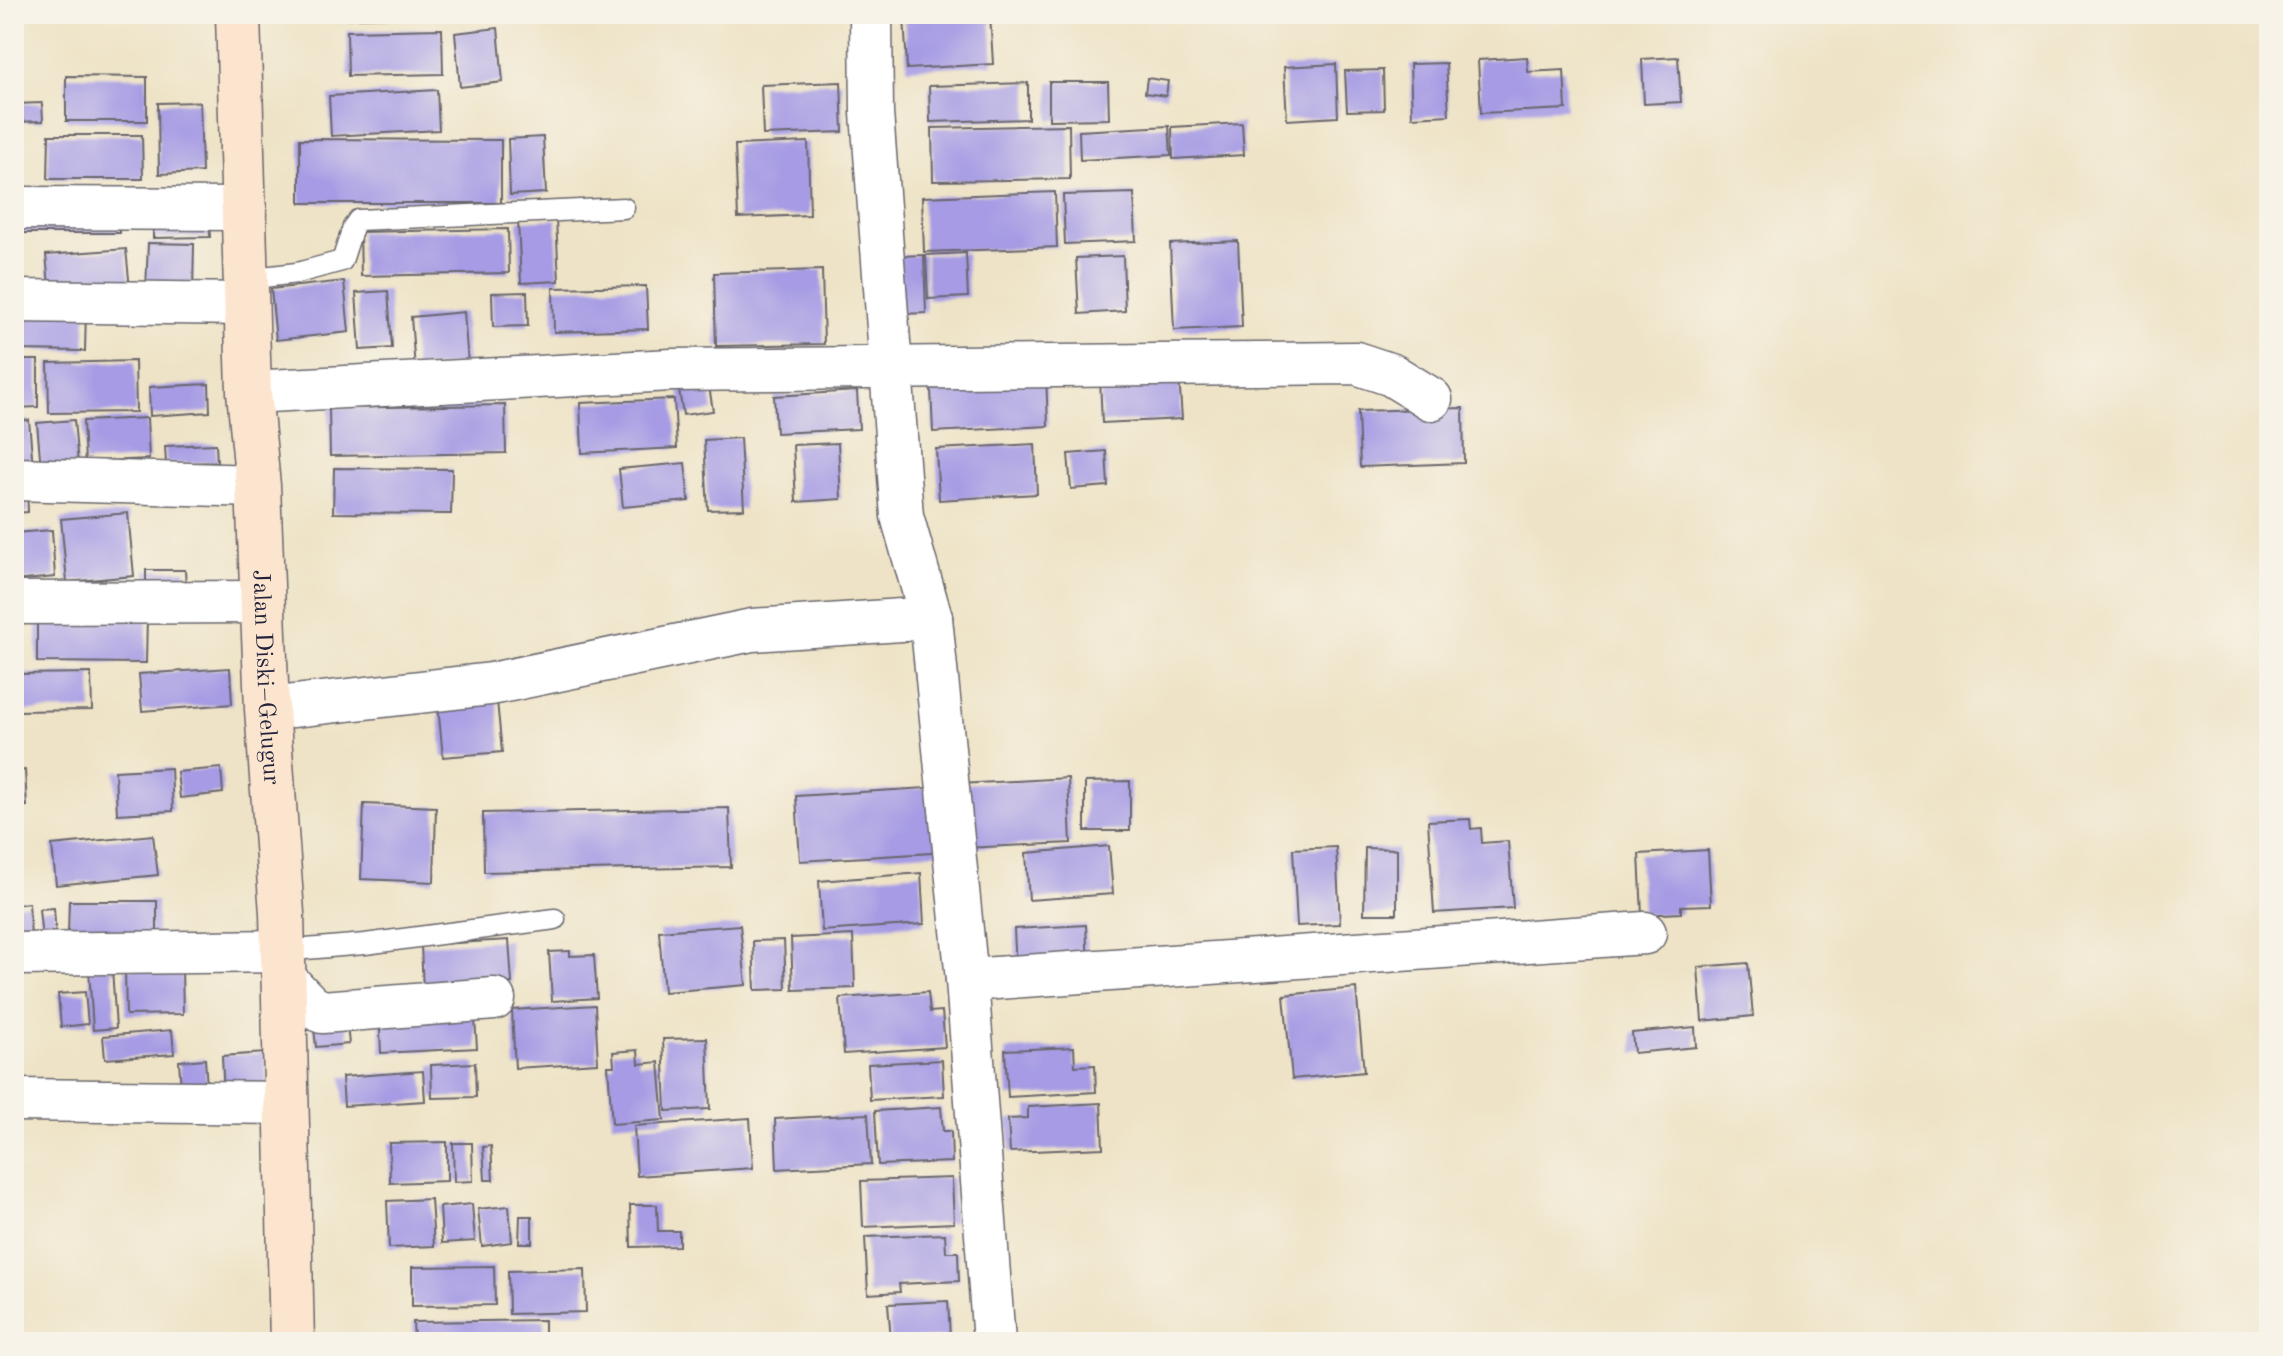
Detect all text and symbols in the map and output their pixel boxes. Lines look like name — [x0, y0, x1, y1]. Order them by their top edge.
street label: Jalan Diski–Gelugur — [247, 569, 283, 786]

